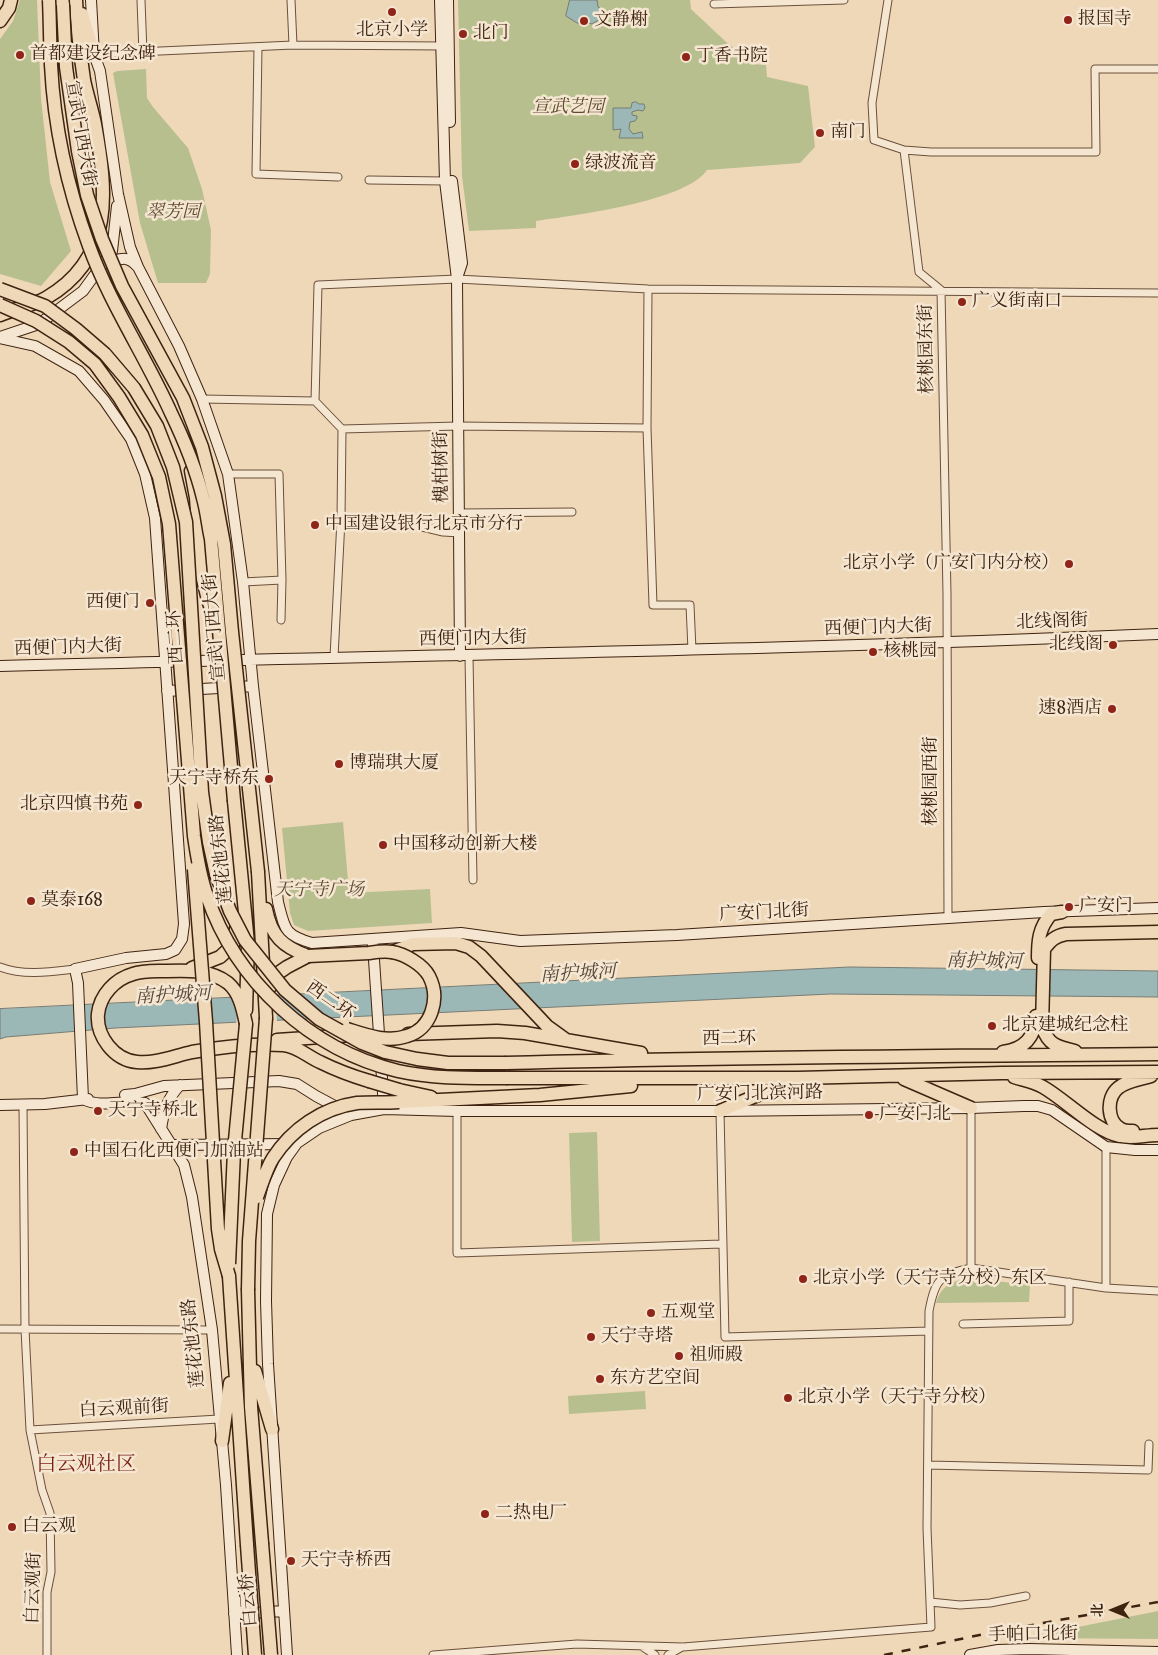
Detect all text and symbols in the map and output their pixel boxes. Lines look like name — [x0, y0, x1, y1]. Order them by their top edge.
marker: 北京小学 — [386, 6, 398, 18]
place label: 报国寺 — [1078, 9, 1132, 31]
place label: 文静榭 — [594, 10, 648, 32]
marker: 报国寺 — [1062, 14, 1074, 26]
marker: 文静榭 — [578, 15, 590, 27]
place label: 北京小学 — [356, 20, 428, 42]
place label: 北门 — [473, 23, 509, 45]
marker: 北门 — [457, 28, 469, 40]
place label: 首都建设纪念碑 — [30, 44, 156, 66]
place label: 丁香书院 — [696, 46, 768, 68]
marker: 首都建设纪念碑 — [14, 49, 26, 61]
marker: 丁香书院 — [680, 51, 692, 63]
street label: 宣武门西大街 — [60, 79, 100, 189]
park label: 宣武艺园 — [532, 97, 604, 119]
place label: 南门 — [830, 122, 866, 144]
marker: 南门 — [814, 127, 826, 139]
place label: 绿波流音 — [585, 153, 657, 175]
marker: 绿波流音 — [569, 158, 581, 170]
park label: 翠芳园 — [146, 202, 200, 224]
place label: 广义街南口 — [972, 291, 1062, 313]
marker: 广义街南口 — [956, 296, 968, 308]
street label: 核桃园东街 — [915, 304, 939, 394]
street label: 槐柏树街 — [431, 431, 453, 503]
place label: 中国建设银行北京市分行 — [325, 514, 523, 536]
marker: 中国建设银行北京市分行 — [309, 519, 321, 531]
place label: 北京小学（广安门内分校） — [843, 553, 1059, 575]
marker: 北京小学（广安门内分校） — [1063, 558, 1075, 570]
street label: 宣武门西大街 — [200, 572, 230, 682]
place label: 西便门 — [86, 592, 140, 614]
marker: 西便门 — [144, 597, 156, 609]
street label: 西二环 — [164, 609, 188, 665]
street label: 北线阁街 — [1016, 610, 1088, 634]
street label: 西便门内大街 — [824, 615, 932, 641]
street label: 西便门内大街 — [419, 627, 527, 651]
place label: 北线阁 — [1049, 634, 1103, 656]
street label: 西便门内大街 — [14, 635, 122, 661]
marker: 北线阁 — [1107, 639, 1119, 651]
place label: 核桃园 — [883, 641, 937, 663]
marker: 核桃园 — [867, 646, 879, 658]
place label: 速8酒店 — [1038, 698, 1102, 720]
marker: 速8酒店 — [1106, 703, 1118, 715]
street label: 核桃园西街 — [921, 736, 943, 826]
place label: 博瑞琪大厦 — [349, 753, 439, 775]
marker: 博瑞琪大厦 — [333, 758, 345, 770]
place label: 天宁寺桥东 — [169, 768, 259, 790]
marker: 天宁寺桥东 — [263, 773, 275, 785]
place label: 北京四慎书苑 — [20, 794, 128, 816]
marker: 北京四慎书苑 — [132, 799, 144, 811]
street label: 莲花池东路 — [207, 813, 237, 905]
place label: 中国移动创新大楼 — [393, 834, 537, 856]
marker: 中国移动创新大楼 — [377, 839, 389, 851]
park label: 天宁寺广场 — [274, 880, 364, 902]
place label: 莫泰168 — [41, 890, 103, 912]
marker: 莫泰168 — [25, 895, 37, 907]
place label: 广安门 — [1079, 896, 1133, 918]
street label: 广安门北街 — [718, 900, 810, 926]
marker: 广安门 — [1063, 901, 1075, 913]
water label: 南护城河 — [946, 950, 1022, 974]
water label: 南护城河 — [539, 961, 617, 987]
street label: 西二环 — [302, 977, 358, 1025]
water label: 南护城河 — [134, 983, 212, 1009]
place label: 北京建城纪念柱 — [1002, 1015, 1128, 1037]
marker: 北京建城纪念柱 — [986, 1020, 998, 1032]
street label: 西二环 — [702, 1029, 756, 1051]
street label: 广安门北滨河路 — [697, 1082, 823, 1106]
place label: 天宁寺桥北 — [108, 1100, 198, 1122]
place label: 广安门北 — [879, 1104, 951, 1126]
marker: 天宁寺桥北 — [92, 1105, 104, 1117]
marker: 广安门北 — [863, 1109, 875, 1121]
place label: 中国石化西便门加油站 — [84, 1141, 264, 1163]
marker: 中国石化西便门加油站 — [68, 1146, 80, 1158]
place label: 北京小学（天宁寺分校）东区 — [813, 1268, 1047, 1290]
marker: 北京小学（天宁寺分校）东区 — [797, 1273, 809, 1285]
street label: 莲花池东路 — [179, 1297, 209, 1389]
place label: 五观堂 — [661, 1302, 715, 1324]
marker: 五观堂 — [645, 1307, 657, 1319]
place label: 天宁寺塔 — [601, 1326, 673, 1348]
marker: 天宁寺塔 — [585, 1331, 597, 1343]
place label: 祖师殿 — [689, 1345, 743, 1367]
marker: 祖师殿 — [673, 1350, 685, 1362]
place label: 东方艺空间 — [610, 1368, 700, 1390]
marker: 东方艺空间 — [594, 1373, 606, 1385]
place label: 北京小学（天宁寺分校） — [798, 1387, 996, 1409]
marker: 北京小学（天宁寺分校） — [782, 1392, 794, 1404]
street label: 白云观前街 — [78, 1396, 170, 1422]
district label: 白云观社区 — [36, 1453, 136, 1477]
place label: 二热电厂 — [495, 1503, 567, 1525]
marker: 二热电厂 — [479, 1508, 491, 1520]
place label: 白云观 — [22, 1516, 76, 1538]
marker: 白云观 — [6, 1521, 18, 1533]
place label: 天宁寺桥西 — [301, 1550, 391, 1572]
street label: 白云观街 — [22, 1552, 46, 1624]
marker: 天宁寺桥西 — [285, 1555, 297, 1567]
street label: 白云桥 — [236, 1572, 262, 1628]
north arrow — [1088, 1585, 1138, 1635]
text: 北 — [1089, 1603, 1106, 1617]
street label: 手帕口北街 — [988, 1623, 1078, 1647]

